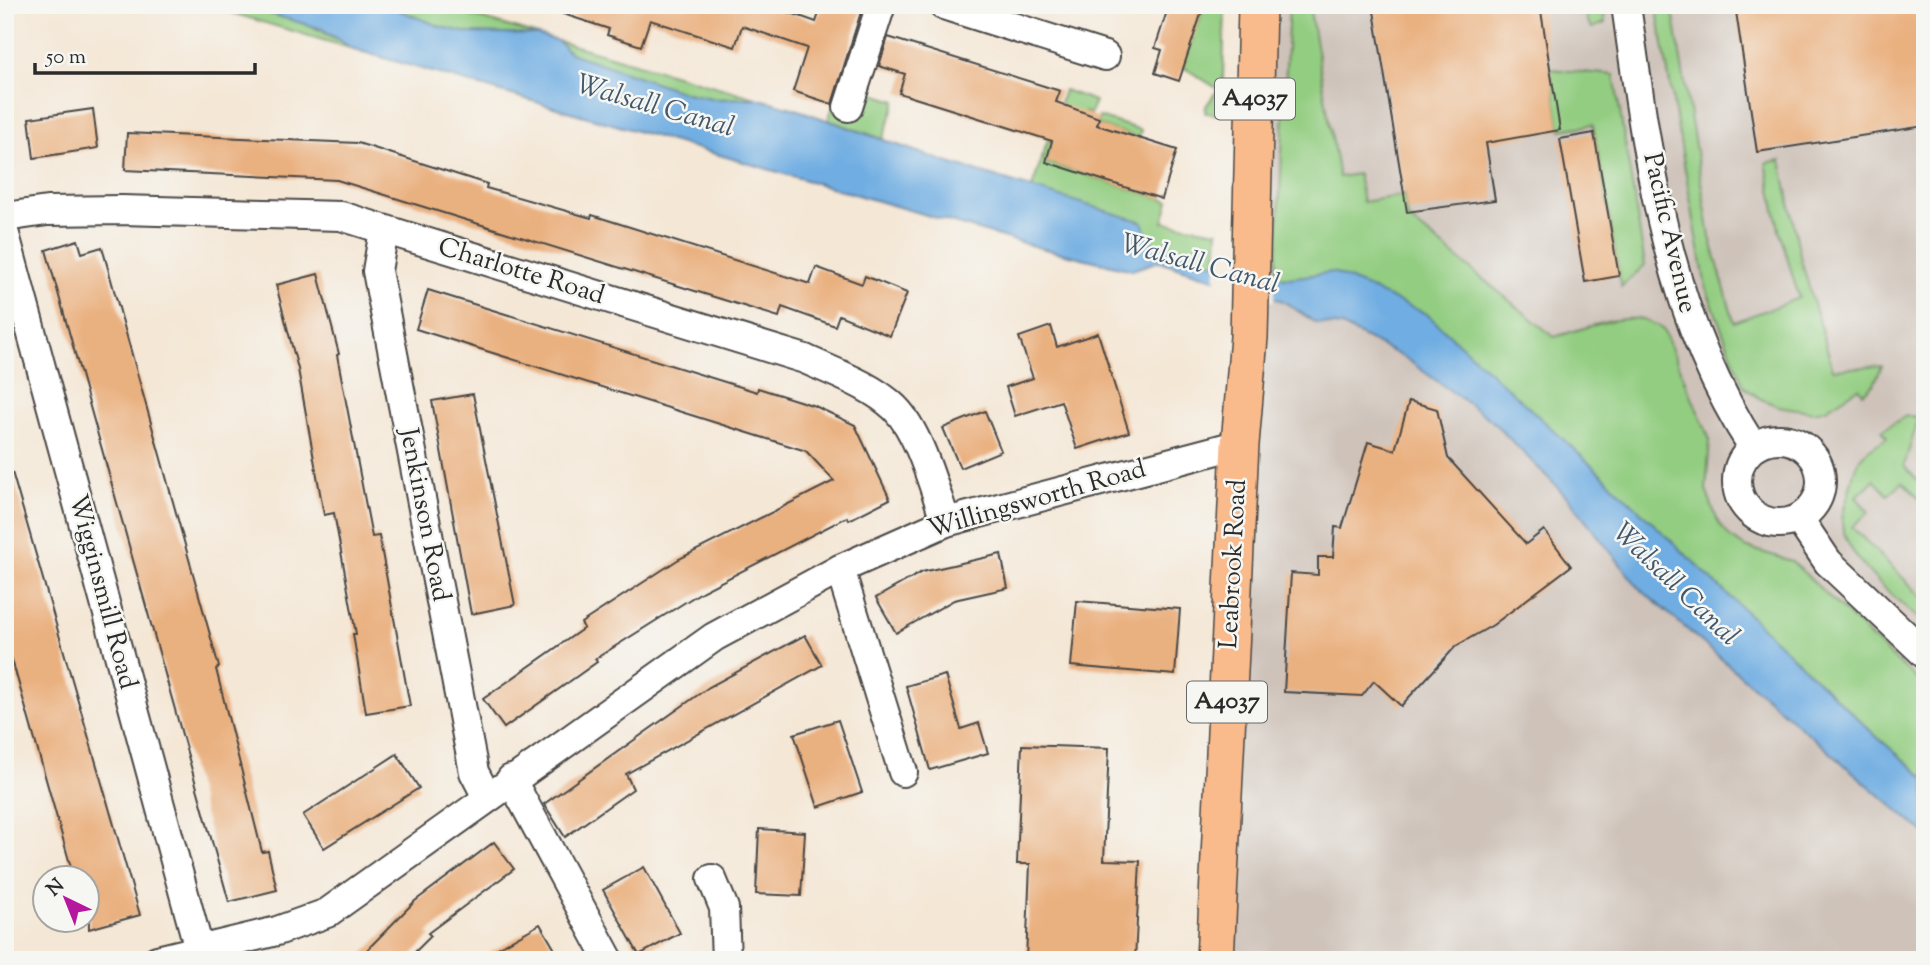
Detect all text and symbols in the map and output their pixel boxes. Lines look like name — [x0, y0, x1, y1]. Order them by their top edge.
scale bar — [35, 32, 256, 76]
text: 50 m — [45, 43, 86, 73]
water label: Walsall Canal — [571, 65, 739, 149]
road number: A4037 — [1215, 78, 1295, 119]
street label: Pacific Avenue — [1633, 149, 1705, 317]
water label: Walsall Canal — [1116, 225, 1284, 305]
street label: Charlotte Road — [433, 229, 609, 315]
street label: Jenkinson Road — [389, 423, 459, 605]
street label: Willingsworth Road — [924, 451, 1151, 549]
street label: Leabrook Road — [1211, 478, 1257, 650]
street label: Wigginsmill Road — [58, 491, 146, 694]
water label: Walsall Canal — [1603, 514, 1747, 656]
road number: A4037 — [1187, 682, 1267, 722]
north arrow — [32, 864, 102, 934]
text: N — [41, 873, 71, 903]

